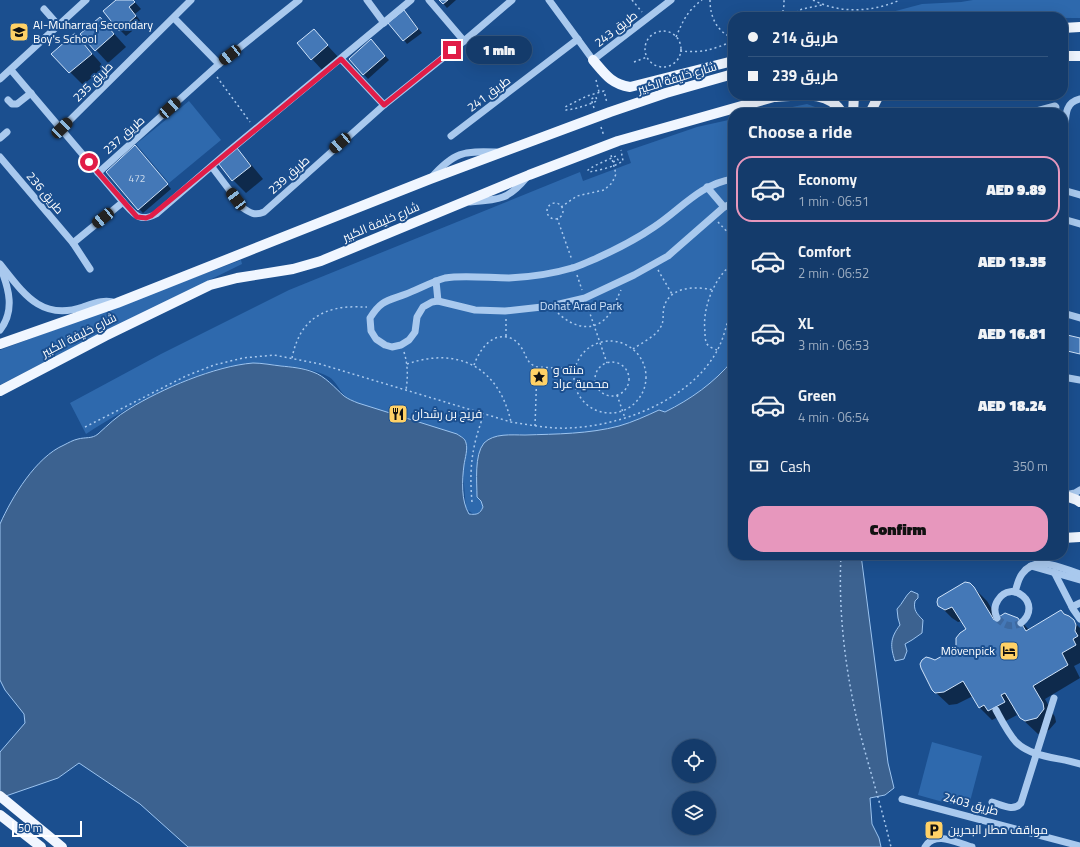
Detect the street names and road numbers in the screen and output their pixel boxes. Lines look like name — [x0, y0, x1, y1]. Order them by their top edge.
street label: طريق 243 — [590, 6, 641, 52]
street label: شارع خليفة الكبير — [634, 56, 719, 99]
street label: طريق 235 — [68, 57, 117, 106]
street label: طريق 241 — [463, 71, 515, 116]
street label: طريق 237 — [99, 111, 149, 158]
street label: طريق 239 — [264, 151, 314, 198]
street label: طريق 236 — [22, 167, 69, 218]
street label: شارع خليفة الكبير — [338, 197, 422, 247]
street label: شارع خليفة الكبير — [37, 307, 120, 362]
street label: طريق 2403 — [941, 787, 1001, 820]

